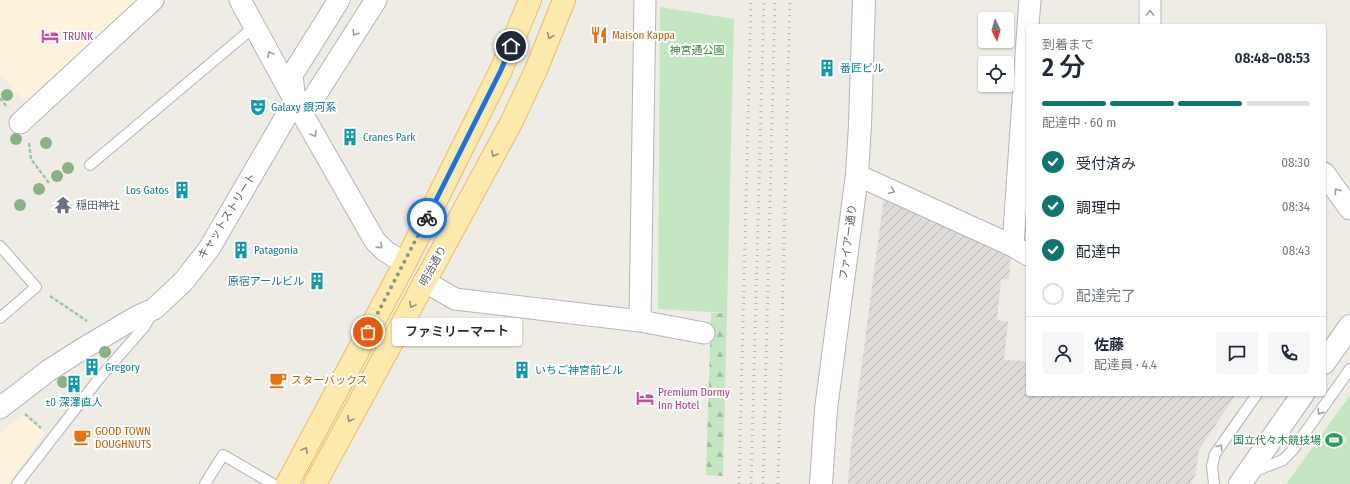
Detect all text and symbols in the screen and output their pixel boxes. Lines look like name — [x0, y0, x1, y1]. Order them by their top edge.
one-way arrow — [1146, 10, 1154, 16]
north arrow — [978, 12, 1014, 48]
map controls — [978, 12, 1014, 92]
restaurant icon: Maison Kappa — [589, 25, 609, 45]
hotel icon: TRUNK — [40, 26, 60, 46]
one-way arrow — [352, 29, 360, 36]
pin — [494, 29, 528, 63]
place label: Maison Kappa — [612, 29, 675, 42]
place label: TRUNK — [63, 30, 93, 43]
one-way arrow — [547, 32, 555, 40]
icon: home — [500, 35, 522, 57]
text: 到着まで — [1042, 37, 1094, 52]
park label: 神宮通公園 — [670, 44, 725, 57]
text: 08:48–08:53 — [1235, 49, 1310, 67]
one-way arrow — [267, 51, 274, 58]
text: 2 分 — [1042, 52, 1086, 83]
button: locate — [978, 56, 1014, 92]
building icon: 番匠ビル — [817, 58, 837, 78]
place label: 番匠ビル — [840, 62, 884, 75]
theatre icon: Galaxy 銀河系 — [248, 97, 268, 117]
place label: Galaxy 銀河系 — [271, 101, 336, 114]
text: 配達中 · 60 m — [1042, 115, 1116, 130]
building icon: Cranes Park — [340, 127, 360, 147]
one-way arrow — [310, 130, 317, 138]
place label: Cranes Park — [363, 131, 416, 144]
one-way arrow — [492, 150, 499, 157]
icon: check — [1042, 151, 1064, 173]
text: 受付済み — [1076, 155, 1136, 173]
text: 08:30 — [1281, 155, 1310, 170]
street label: キャットストリート — [195, 171, 259, 261]
building icon: Los Gatos — [172, 180, 192, 200]
place label: Los Gatos — [126, 184, 169, 197]
one-way arrow — [888, 186, 896, 194]
one-way arrow — [1335, 189, 1342, 196]
temple icon: 穏田神社 — [53, 195, 73, 215]
icon: check — [1042, 195, 1064, 217]
courier — [407, 198, 447, 238]
place label: 穏田神社 — [76, 199, 120, 212]
text: 調理中 — [1076, 199, 1121, 217]
text: 08:34 — [1282, 199, 1310, 214]
street label: ファイアー通り — [837, 203, 859, 281]
icon: bike — [416, 207, 438, 229]
icon: check — [1042, 239, 1064, 261]
building icon: Patagonia — [231, 240, 251, 260]
one-way arrow — [375, 241, 383, 249]
text: 配達中 — [1076, 243, 1121, 261]
text: 08:43 — [1282, 243, 1310, 258]
place label: Patagonia — [254, 244, 298, 257]
street label: 明治通り — [417, 244, 449, 288]
building icon: 原宿アールビル — [307, 271, 327, 291]
place label: 原宿アールビル — [228, 275, 304, 288]
text: 配達完了 — [1076, 287, 1136, 305]
one-way arrow — [409, 301, 416, 308]
pin — [351, 315, 385, 349]
callout: ファミリーマート — [392, 318, 522, 346]
icon: bag — [357, 321, 379, 343]
text: ファミリーマート — [405, 324, 509, 339]
button: person — [1042, 332, 1084, 374]
button: chat — [1216, 332, 1258, 374]
button: phone — [1268, 332, 1310, 374]
text: 佐藤 — [1094, 336, 1124, 354]
building icon: Gregory — [82, 357, 102, 377]
text: 配達員 · 4.4 — [1094, 357, 1157, 372]
building icon: いちご神宮前ビル — [512, 360, 532, 380]
place label: Gregory — [105, 361, 140, 374]
place label: いちご神宮前ビル — [535, 364, 623, 377]
cafe icon: スターバックス — [268, 370, 288, 390]
building icon: ±0 深澤直人 — [64, 374, 84, 394]
place label: スターバックス — [291, 374, 368, 387]
place label: Premium Dormy Inn Hotel — [658, 386, 730, 412]
hotel icon: Premium Dormy Inn Hotel — [635, 388, 655, 408]
place label: ±0 深澤直人 — [45, 396, 103, 409]
one-way arrow — [1317, 408, 1325, 415]
one-way arrow — [347, 415, 354, 422]
place label: GOOD TOWN DOUGHNUTS — [95, 425, 152, 451]
cafe icon: GOOD TOWN DOUGHNUTS — [72, 427, 92, 447]
sports icon: 国立代々木競技場 — [1324, 430, 1344, 450]
place label: 国立代々木競技場 — [1233, 434, 1321, 447]
one-way arrow — [1215, 444, 1223, 451]
one-way arrow — [301, 446, 308, 454]

